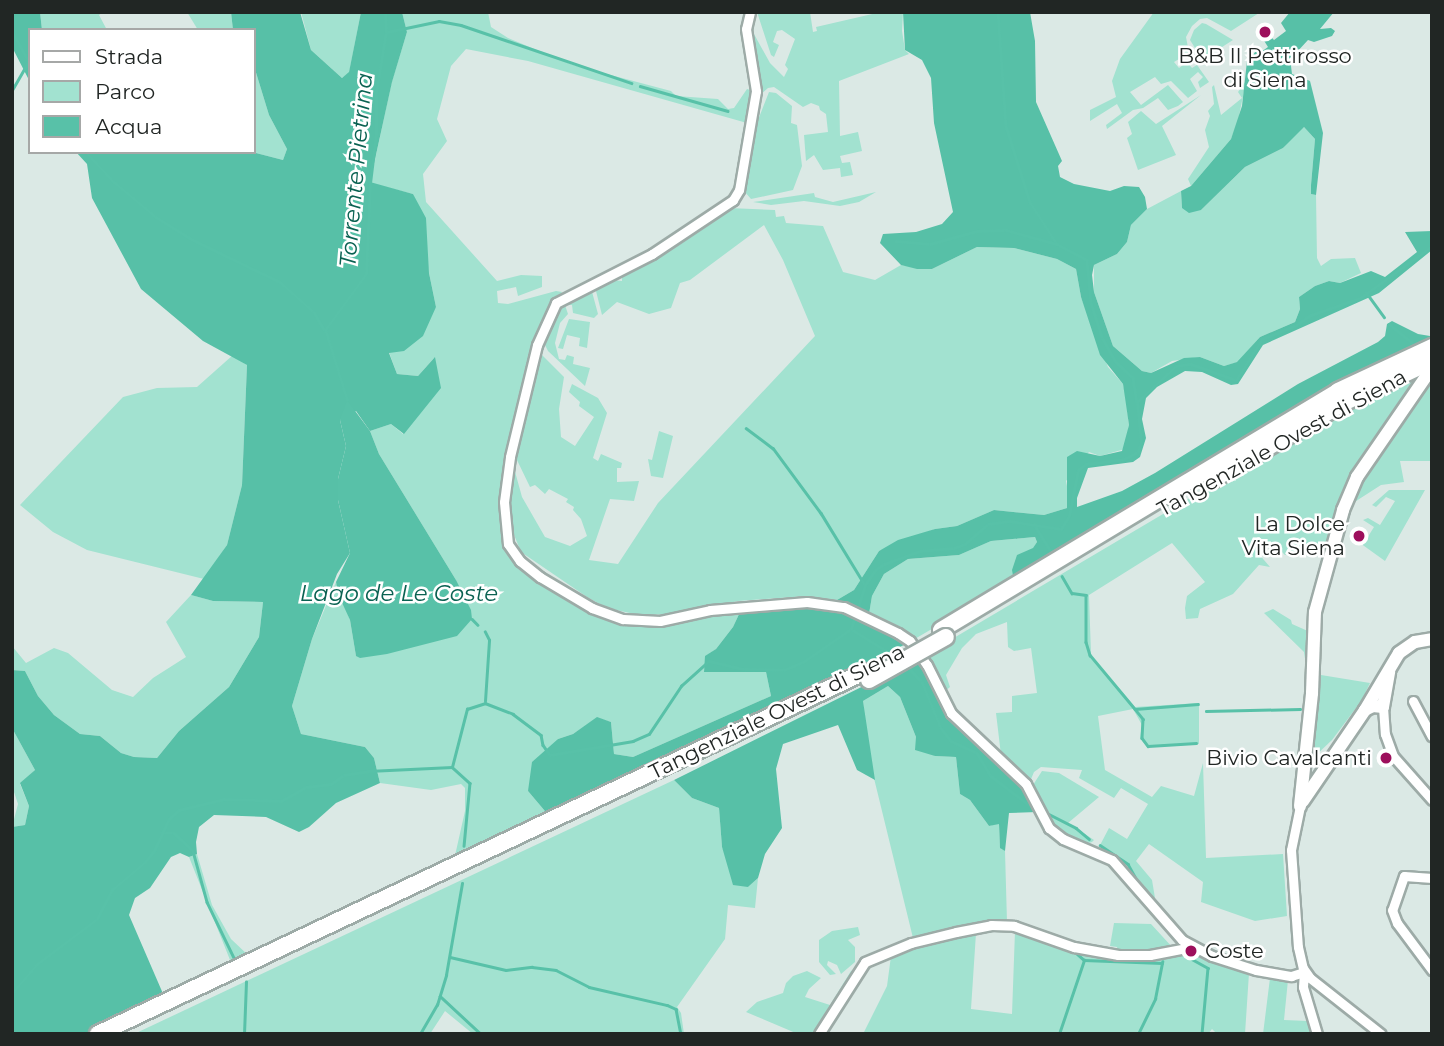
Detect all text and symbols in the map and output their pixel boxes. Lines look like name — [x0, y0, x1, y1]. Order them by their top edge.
marker: B&B Il Pettirosso di Siena — [1257, 24, 1273, 40]
legend — [28, 28, 256, 154]
place label: B&B Il Pettirosso di Siena — [1178, 43, 1352, 93]
text: Strada — [95, 44, 163, 69]
water label: Torrente Pietrina — [334, 72, 378, 268]
text: Parco — [95, 79, 155, 104]
text: Acqua — [95, 114, 162, 139]
street label: Tangenziale Ovest di Siena — [1153, 364, 1411, 522]
place label: La Dolce Vita Siena — [1241, 511, 1345, 561]
marker: La Dolce Vita Siena — [1351, 528, 1367, 544]
water label: Lago de Le Coste — [300, 579, 498, 607]
street label: Tangenziale Ovest di Siena — [645, 639, 909, 785]
place label: Bivio Cavalcanti — [1206, 745, 1372, 771]
marker: Bivio Cavalcanti — [1378, 750, 1394, 766]
place label: Coste — [1205, 938, 1264, 964]
marker: Coste — [1183, 943, 1199, 959]

